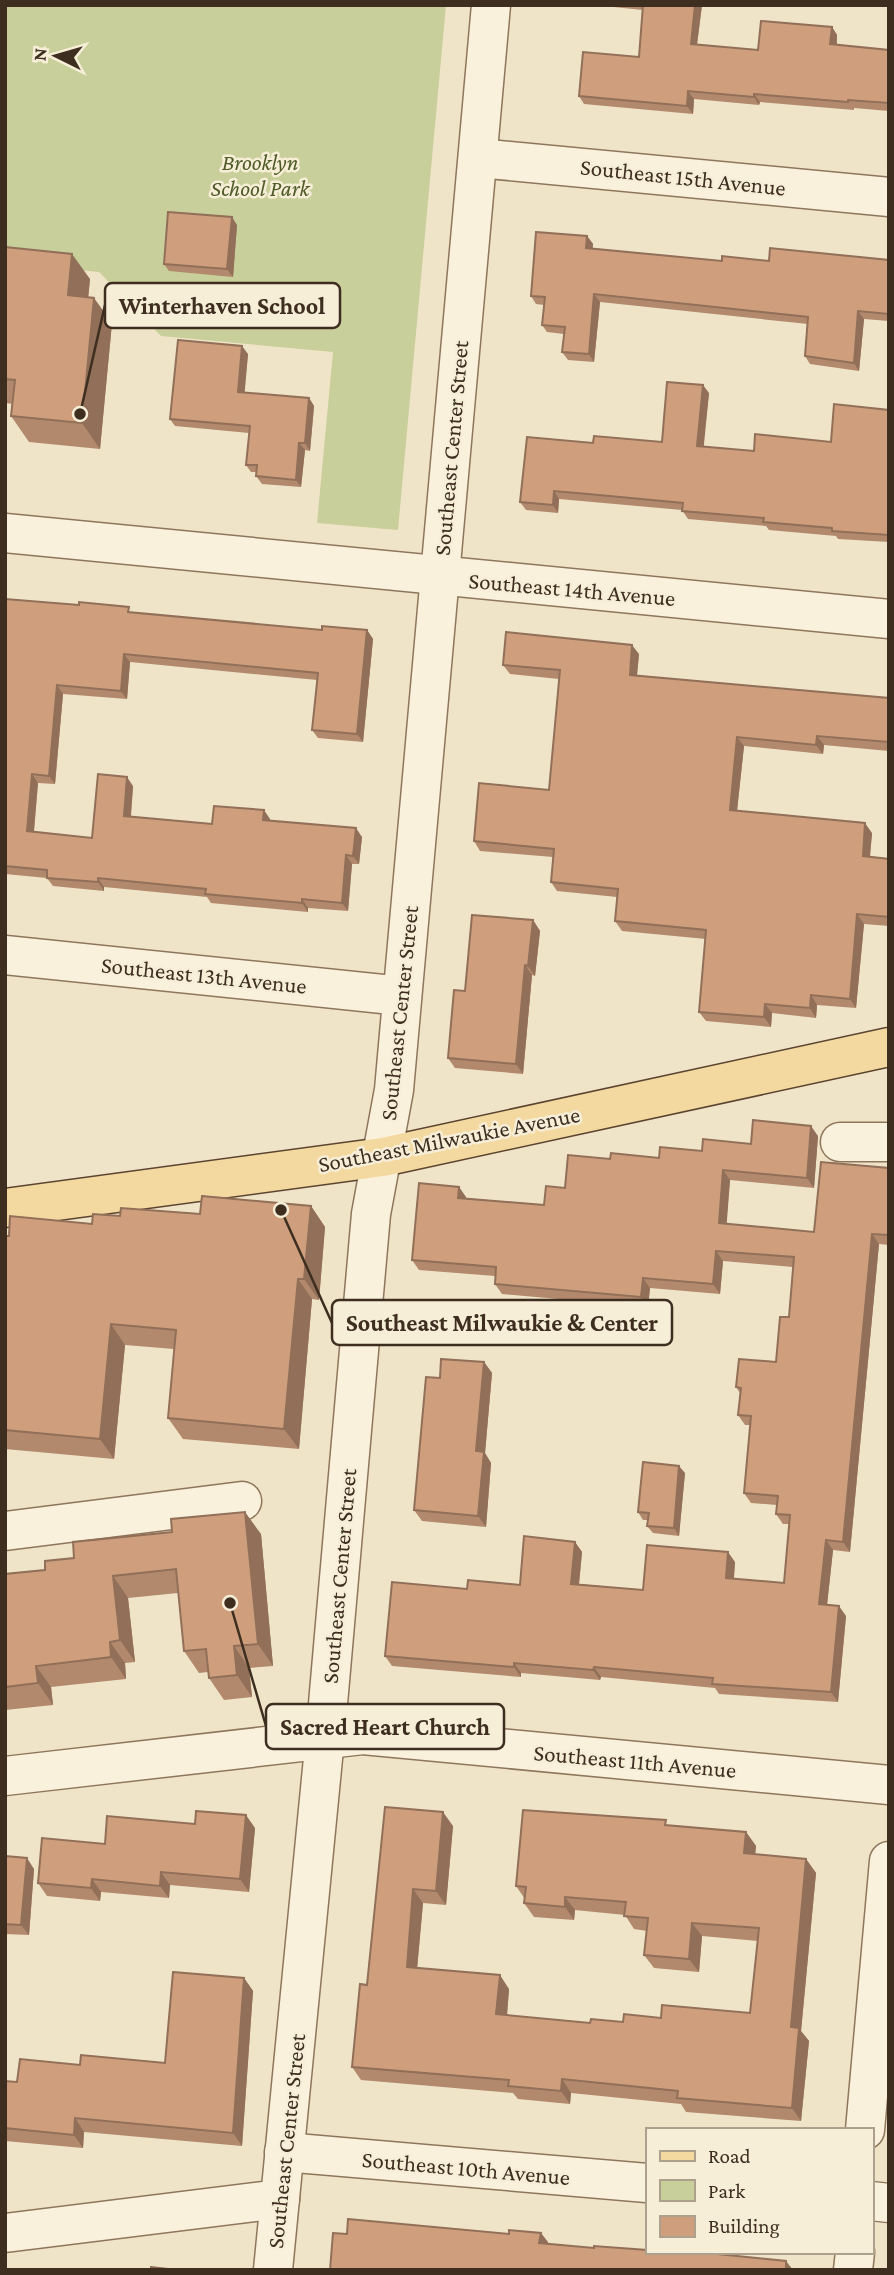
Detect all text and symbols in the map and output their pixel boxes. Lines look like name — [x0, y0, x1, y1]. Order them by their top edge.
north arrow — [21, 21, 91, 91]
text: N — [29, 47, 51, 62]
park label: Brooklyn School Park — [210, 149, 311, 201]
street label: Southeast 15th Avenue — [579, 153, 787, 201]
callout: Winterhaven School — [105, 283, 340, 328]
text: Winterhaven School — [118, 292, 325, 319]
street label: Southeast Center Street — [429, 339, 473, 557]
street label: Southeast 14th Avenue — [468, 567, 676, 611]
street label: Southeast Center Street — [375, 904, 423, 1122]
street label: Southeast 13th Avenue — [100, 951, 308, 999]
street label: Southeast Milwaukie Avenue — [316, 1101, 582, 1177]
callout: Southeast Milwaukie & Center — [332, 1300, 672, 1345]
text: Southeast Milwaukie & Center — [346, 1309, 659, 1336]
street label: Southeast Center Street — [317, 1467, 361, 1685]
callout: Sacred Heart Church — [266, 1704, 504, 1749]
text: Sacred Heart Church — [280, 1713, 490, 1740]
street label: Southeast 11th Avenue — [533, 1739, 737, 1783]
street label: Southeast Center Street — [262, 2032, 310, 2250]
legend — [646, 2128, 873, 2254]
text: Road — [708, 2144, 751, 2168]
street label: Southeast 10th Avenue — [361, 2146, 571, 2190]
text: Park — [708, 2179, 745, 2203]
text: Building — [708, 2214, 780, 2238]

